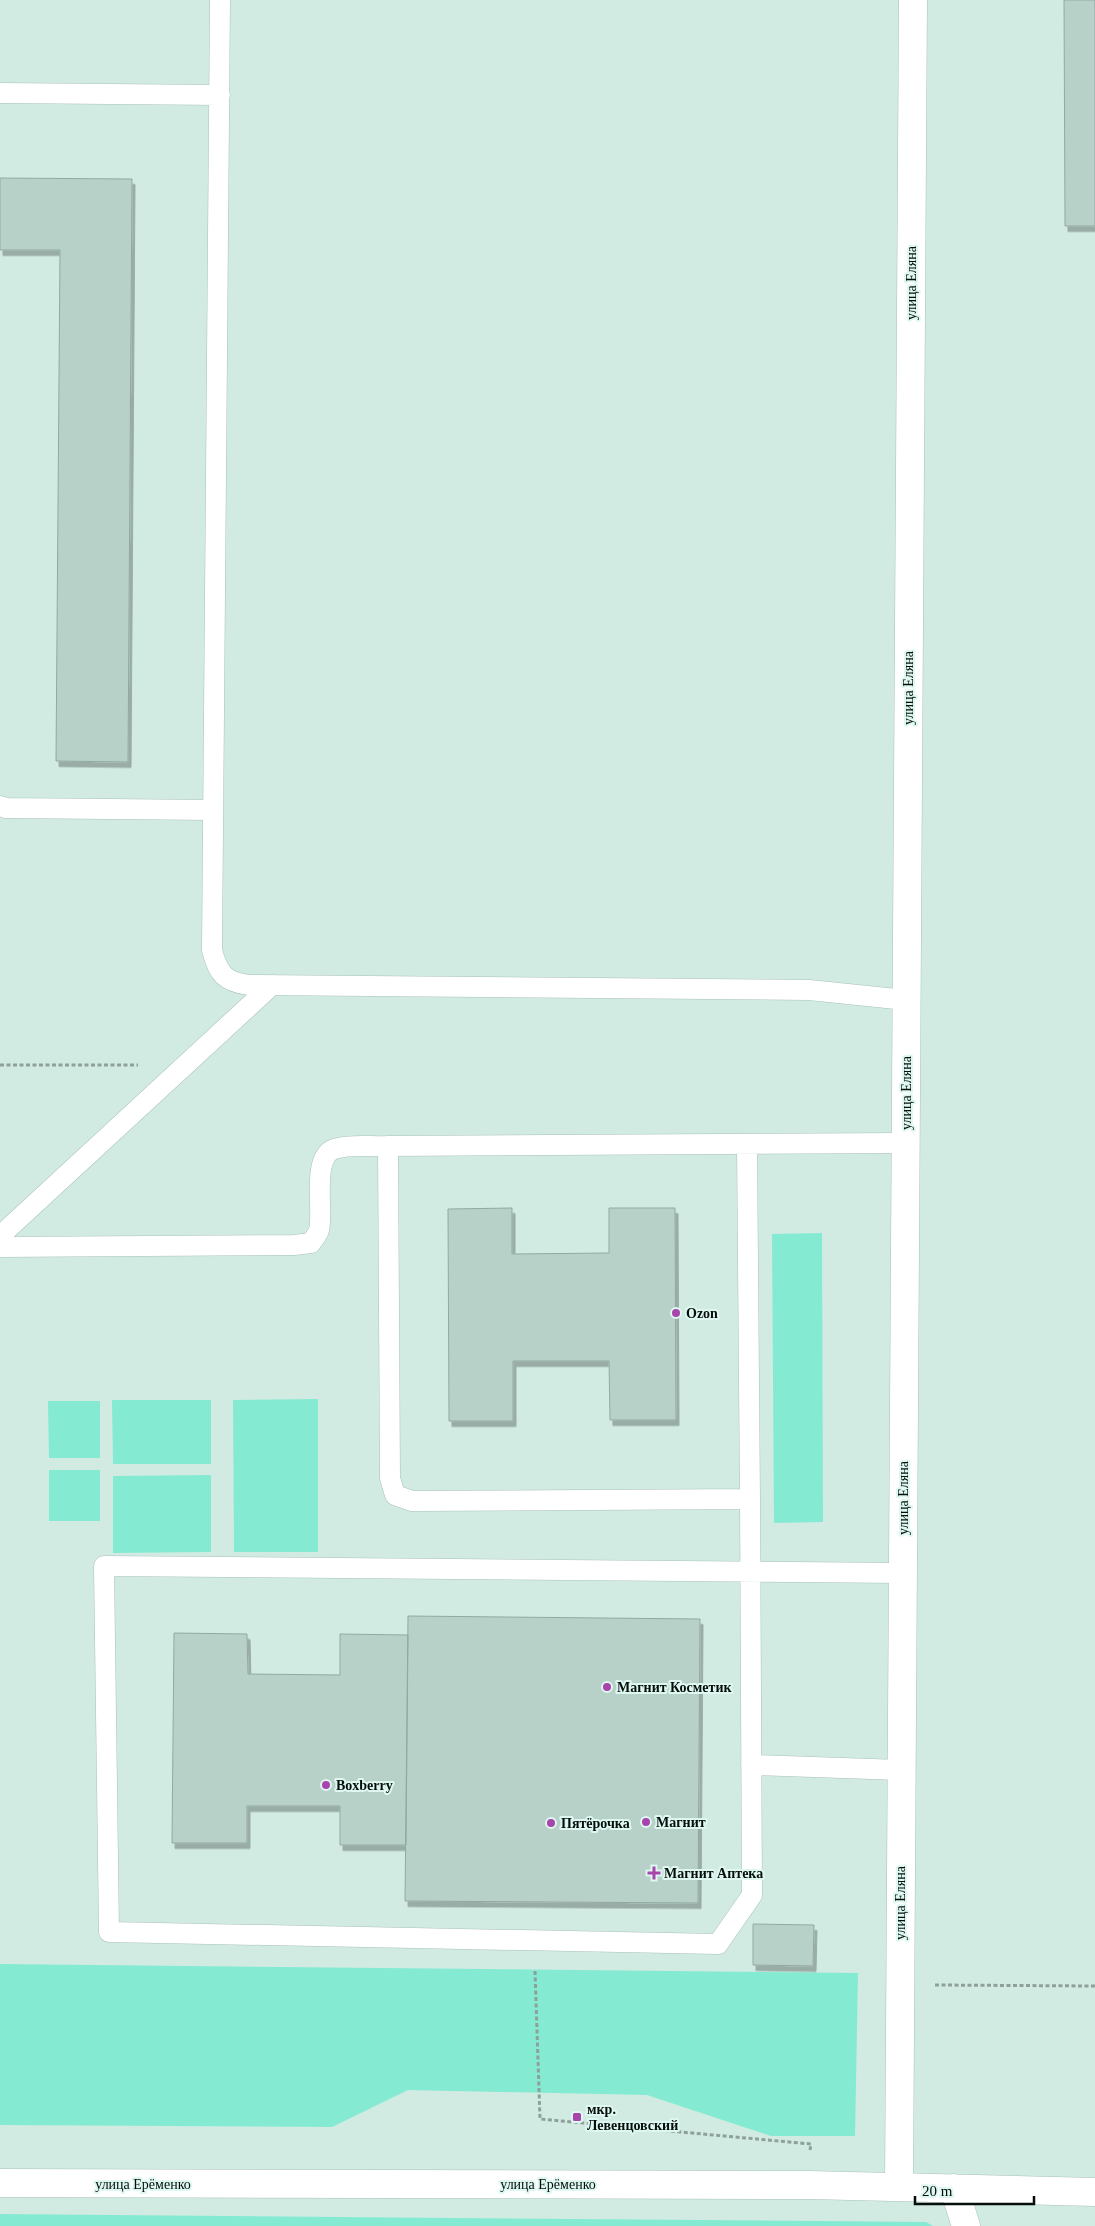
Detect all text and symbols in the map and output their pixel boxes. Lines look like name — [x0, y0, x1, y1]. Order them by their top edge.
street label: улица Еляна — [904, 245, 919, 320]
street label: улица Еляна — [901, 650, 916, 725]
street label: улица Еляна — [899, 1055, 914, 1130]
place label: Ozon — [686, 1306, 718, 1321]
marker: Ozon — [670, 1307, 682, 1319]
street label: улица Еляна — [896, 1460, 911, 1535]
place label: Магнит Косметик — [617, 1680, 732, 1695]
marker: Магнит Косметик — [601, 1681, 613, 1693]
place label: Boxberry — [336, 1778, 393, 1793]
marker: Boxberry — [320, 1779, 332, 1791]
place label: Магнит — [656, 1815, 706, 1830]
place label: Пятёрочка — [561, 1816, 630, 1831]
marker: Магнит — [640, 1816, 652, 1828]
marker: Пятёрочка — [545, 1817, 557, 1829]
street label: улица Еляна — [893, 1865, 908, 1940]
place label: Магнит Аптека — [664, 1866, 763, 1881]
marker: Магнит Аптека — [648, 1867, 660, 1879]
place label: мкр. Левенцовский — [587, 2102, 678, 2133]
marker: мкр. Левенцовский — [571, 2111, 583, 2123]
scale bar — [915, 2174, 1034, 2206]
street label: улица Ерёменко — [95, 2177, 191, 2192]
street label: улица Ерёменко — [500, 2177, 596, 2192]
text: 20 m — [922, 2183, 953, 2199]

